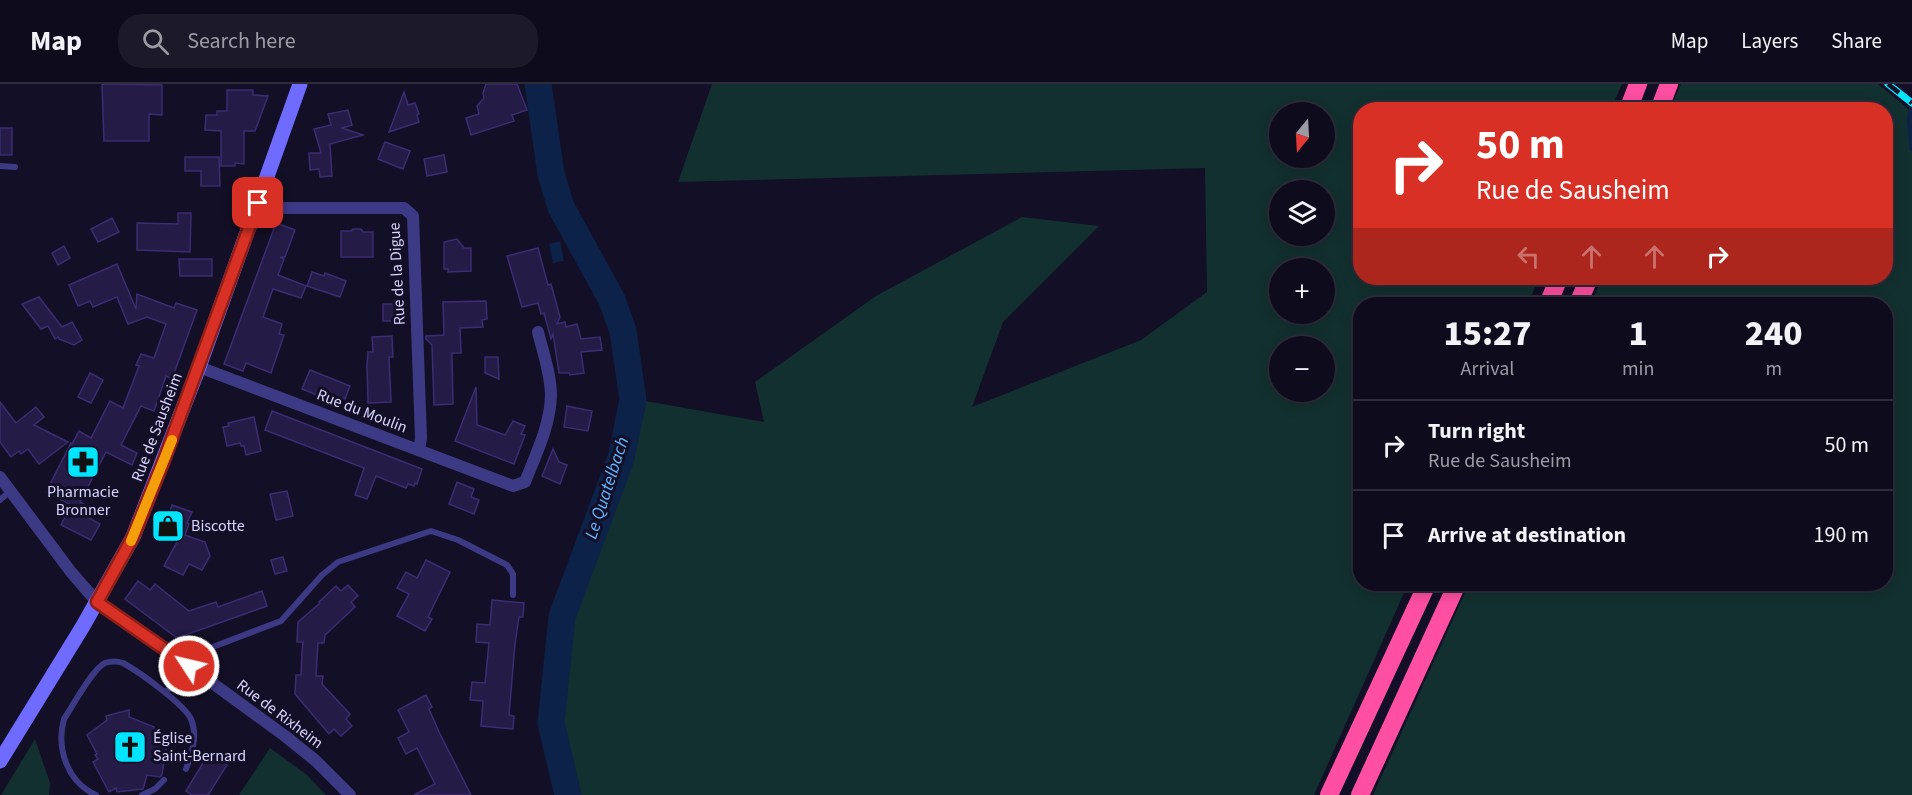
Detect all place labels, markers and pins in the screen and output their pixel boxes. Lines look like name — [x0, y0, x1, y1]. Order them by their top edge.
pin — [232, 177, 283, 228]
pharmacy icon: Pharmacie Bronner — [65, 444, 101, 480]
place label: Pharmacie Bronner — [47, 481, 119, 521]
shop icon: Biscotte — [150, 508, 186, 544]
place label: Biscotte — [191, 515, 245, 537]
place label: Église Saint-Bernard — [153, 727, 246, 767]
church icon: Église Saint-Bernard — [112, 729, 148, 765]

